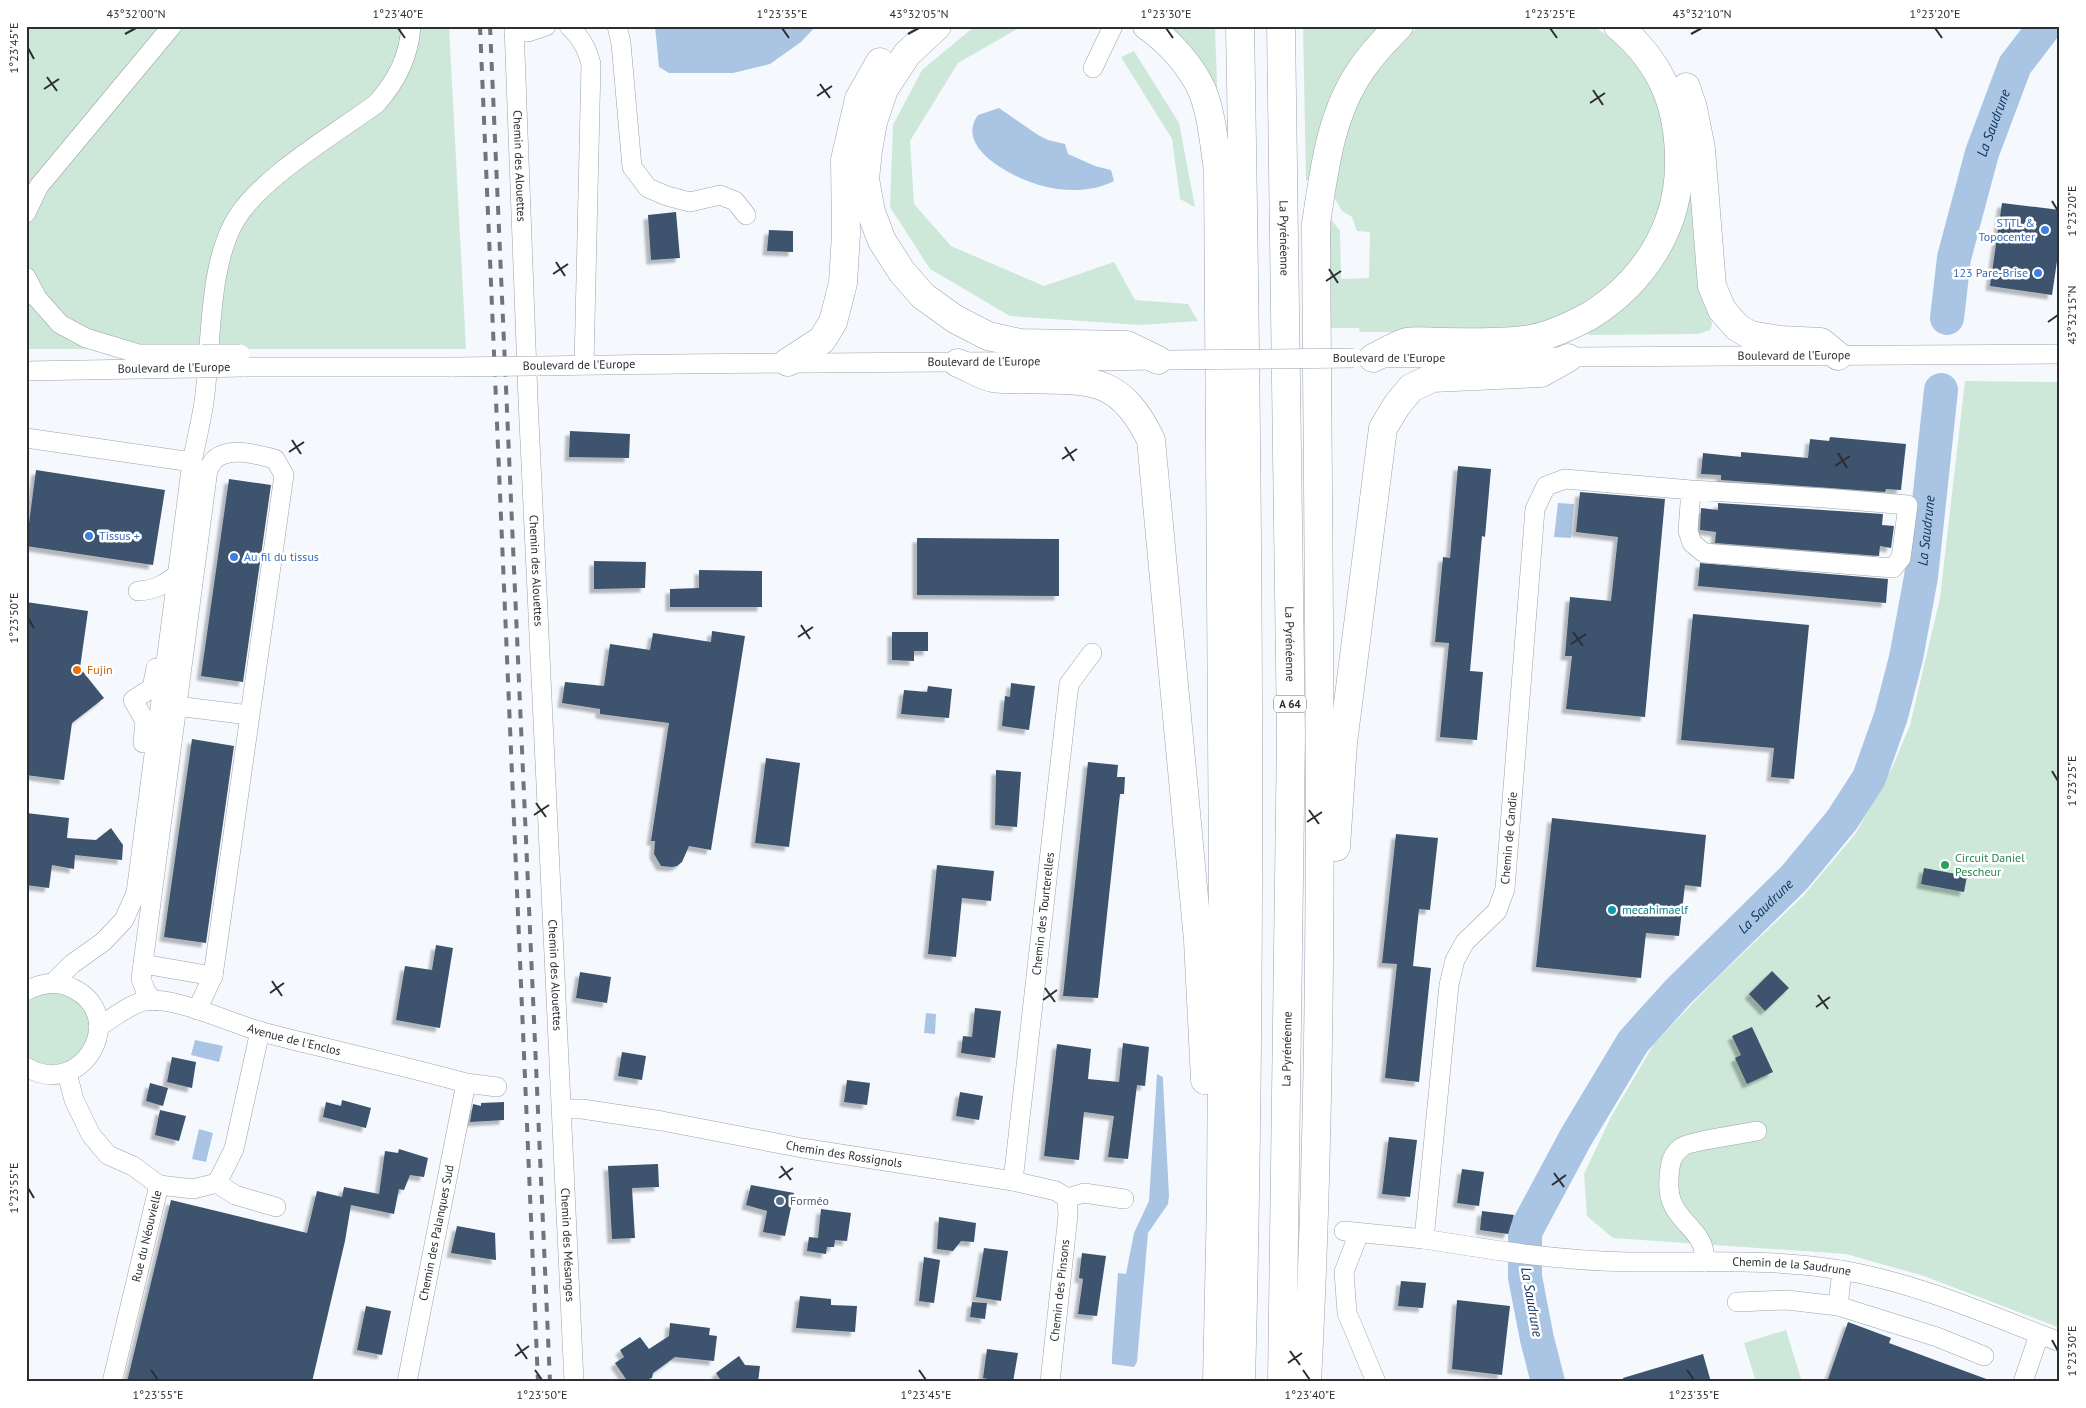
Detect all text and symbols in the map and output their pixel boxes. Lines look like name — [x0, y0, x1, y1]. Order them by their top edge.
text: 43°32'00"N — [106, 6, 166, 21]
text: 1°23'40"E — [373, 6, 423, 21]
text: 1°23'35"E — [757, 6, 807, 21]
text: 43°32'05"N — [889, 6, 949, 21]
text: 1°23'30"E — [1141, 6, 1191, 21]
text: 1°23'25"E — [1525, 6, 1575, 21]
text: 43°32'10"N — [1672, 6, 1732, 21]
text: 1°23'20"E — [1910, 6, 1960, 21]
text: 1°23'45"E — [6, 23, 21, 73]
water label: La Saudrune — [1972, 86, 2014, 159]
street label: Chemin des Alouettes — [510, 110, 529, 222]
text: 1°23'20"E — [2064, 186, 2079, 236]
street label: La Pyrénéenne — [1276, 200, 1293, 276]
place label: STTL & Topocenter — [1979, 215, 2035, 244]
marker: STTL & Topocenter — [2039, 224, 2051, 236]
place label: 123 Pare-Brise — [1953, 265, 2028, 280]
marker: 123 Pare-Brise — [2032, 267, 2044, 279]
text: 43°32'15"N — [2064, 285, 2079, 345]
street label: Boulevard de l'Europe — [1738, 347, 1850, 363]
street label: Boulevard de l'Europe — [1333, 350, 1445, 365]
street label: Boulevard de l'Europe — [928, 353, 1040, 369]
street label: Boulevard de l'Europe — [523, 356, 635, 373]
street label: Boulevard de l'Europe — [118, 359, 230, 376]
water label: La Saudrune — [1913, 494, 1939, 567]
street label: Chemin des Alouettes — [526, 514, 547, 627]
place label: Tissus + — [99, 528, 140, 543]
marker: Tissus + — [83, 530, 95, 542]
place label: Au fil du tissus — [244, 549, 319, 564]
marker: Au fil du tissus — [228, 551, 240, 563]
text: 1°23'50"E — [6, 593, 21, 643]
street label: La Pyrénéenne — [1282, 606, 1298, 682]
place label: Fujin — [87, 662, 113, 677]
marker: Fujin — [71, 664, 83, 676]
road number: A 64 — [1274, 696, 1306, 712]
text: 1°23'25"E — [2064, 756, 2079, 806]
street label: Chemin de Candie — [1497, 791, 1520, 885]
place label: Circuit Daniel Pescheur — [1955, 850, 2025, 879]
street label: Chemin des Tourterelles — [1028, 851, 1057, 976]
marker: Circuit Daniel Pescheur — [1939, 859, 1951, 871]
water label: La Saudrune — [1734, 875, 1797, 937]
place label: mecahimaelf — [1622, 902, 1689, 917]
marker: mecahimaelf — [1606, 904, 1618, 916]
street label: Chemin des Alouettes — [545, 919, 566, 1031]
street label: La Pyrénéenne — [1278, 1011, 1295, 1087]
street label: Avenue de l'Enclos — [246, 1020, 343, 1058]
street label: Chemin des Rossignols — [785, 1137, 903, 1171]
text: 1°23'55"E — [6, 1163, 21, 1213]
street label: Chemin des Palanques Sud — [415, 1164, 457, 1302]
street label: Rue du Néouvielle — [128, 1188, 165, 1284]
street label: Chemin des Mésanges — [558, 1188, 578, 1302]
place label: Forméo — [790, 1193, 829, 1208]
marker: Forméo — [774, 1195, 786, 1207]
street label: Chemin des Pinsons — [1046, 1239, 1072, 1342]
street label: Chemin de la Saudrune — [1732, 1254, 1852, 1279]
water label: La Saudrune — [1517, 1266, 1547, 1339]
text: 1°23'30"E — [2064, 1326, 2079, 1376]
text: 1°23'55"E — [133, 1387, 183, 1402]
text: 1°23'50"E — [517, 1387, 567, 1402]
text: 1°23'45"E — [901, 1387, 951, 1402]
text: 1°23'40"E — [1285, 1387, 1335, 1402]
text: 1°23'35"E — [1669, 1387, 1719, 1402]

